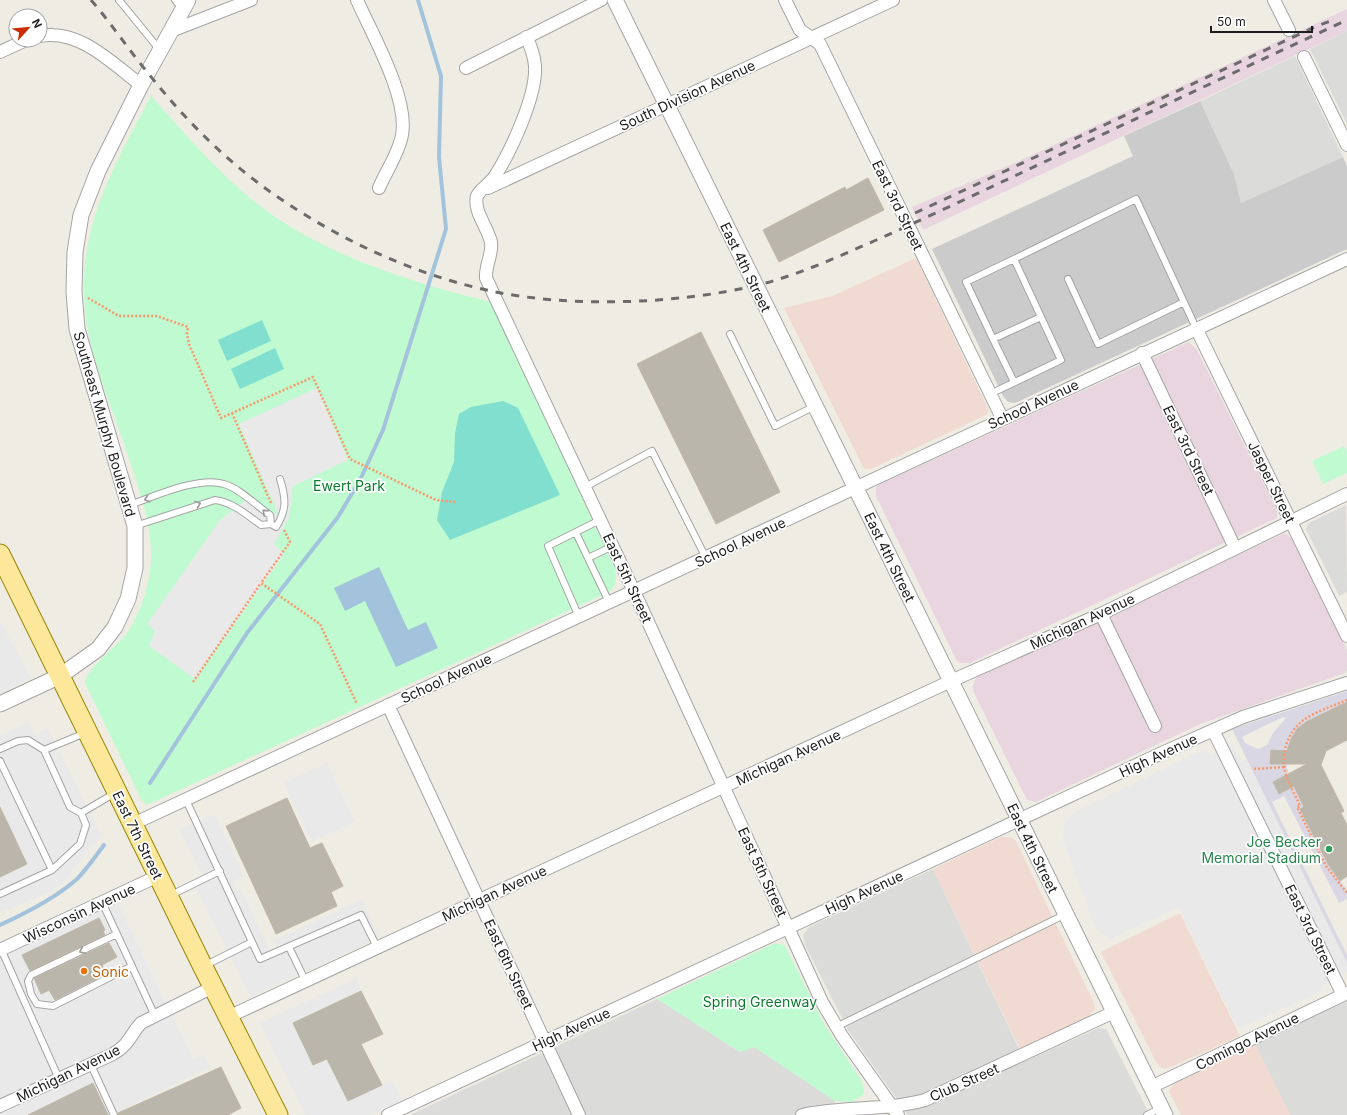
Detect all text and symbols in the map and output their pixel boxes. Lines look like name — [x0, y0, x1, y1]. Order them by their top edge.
north arrow — [8, 8, 48, 48]
scale bar — [1211, 8, 1312, 34]
text: 50 m — [1217, 14, 1246, 29]
text: N — [29, 17, 45, 30]
street label: South Division Avenue — [616, 56, 758, 134]
street label: East 3rd Street — [869, 157, 927, 253]
street label: East 4th Street — [717, 219, 775, 315]
street label: Southeast Murphy Boulevard — [70, 329, 140, 519]
street label: School Avenue — [985, 375, 1081, 433]
street label: East 3rd Street — [1160, 402, 1218, 498]
street label: Jasper Street — [1245, 438, 1299, 526]
park label: Ewert Park — [313, 477, 385, 494]
one-way arrow — [143, 494, 150, 503]
one-way arrow — [195, 500, 202, 508]
street label: East 4th Street — [861, 509, 919, 605]
one-way arrow — [262, 510, 270, 517]
street label: School Avenue — [692, 513, 788, 571]
street label: East 5th Street — [600, 530, 656, 626]
street label: Michigan Avenue — [1027, 589, 1137, 653]
street label: School Avenue — [398, 649, 494, 707]
street label: Michigan Avenue — [733, 725, 843, 789]
street label: High Avenue — [1116, 730, 1200, 780]
street label: East 7th Street — [109, 788, 167, 882]
street label: East 4th Street — [1004, 800, 1062, 896]
street label: East 5th Street — [735, 824, 791, 920]
place label: Joe Becker Memorial Stadium — [1201, 833, 1321, 866]
marker: Joe Becker Memorial Stadium — [1324, 844, 1334, 854]
street label: Michigan Avenue — [439, 861, 549, 925]
street label: High Avenue — [822, 867, 906, 917]
street label: Wisconsin Avenue — [20, 880, 138, 946]
street label: East 3rd Street — [1282, 881, 1340, 977]
street label: East 6th Street — [481, 916, 537, 1012]
one-way arrow — [79, 946, 87, 954]
place label: Sonic — [92, 963, 129, 980]
marker: Sonic — [79, 966, 89, 976]
park label: Spring Greenway — [703, 993, 817, 1010]
street label: High Avenue — [529, 1004, 613, 1054]
street label: Comingo Avenue — [1193, 1009, 1301, 1073]
street label: Michigan Avenue — [13, 1040, 123, 1106]
street label: Club Street — [927, 1059, 1002, 1105]

